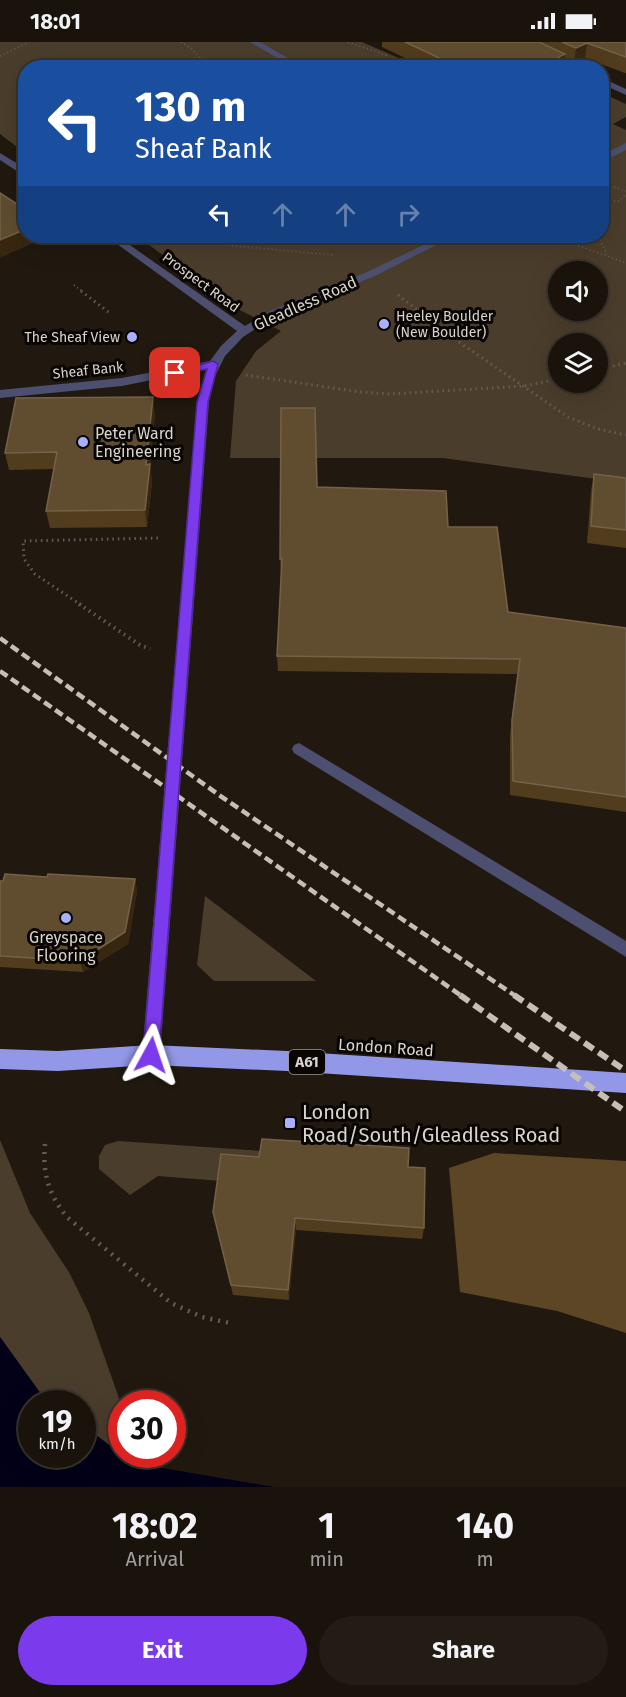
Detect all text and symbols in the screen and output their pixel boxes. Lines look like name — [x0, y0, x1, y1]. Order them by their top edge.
text: 18:01 — [30, 8, 81, 35]
text: 130 m — [135, 82, 246, 132]
icon: left — [36, 84, 114, 162]
text: Sheaf Bank — [135, 133, 272, 165]
icon: left — [203, 198, 236, 231]
icon: ahead — [266, 198, 299, 231]
icon: ahead — [329, 198, 362, 231]
icon: right — [392, 198, 425, 231]
street label: Prospect Road — [159, 249, 243, 316]
map controls — [548, 261, 608, 393]
button: sound — [548, 261, 608, 321]
street label: Gleadless Road — [251, 272, 360, 335]
place label: Heeley Boulder (New Boulder) — [396, 308, 494, 341]
marker: Heeley Boulder (New Boulder) — [377, 317, 391, 331]
place label: The Sheaf View — [24, 329, 120, 346]
marker: The Sheaf View — [125, 330, 139, 344]
button: layers — [548, 333, 608, 393]
pin — [149, 347, 200, 398]
icon: arrive — [158, 356, 191, 389]
street label: Sheaf Bank — [52, 358, 125, 383]
place label: Peter Ward Engineering — [95, 424, 181, 461]
marker: Peter Ward Engineering — [76, 435, 90, 449]
marker: Greyspace Flooring — [59, 911, 73, 925]
place label: Greyspace Flooring — [29, 928, 103, 965]
position arrow — [119, 1023, 183, 1087]
street label: London Road — [338, 1035, 434, 1060]
road number: A61 — [289, 1050, 325, 1074]
place label: London Road/South/Gleadless Road — [302, 1100, 560, 1147]
marker: London Road/South/Gleadless Road — [283, 1116, 297, 1130]
speed limit sign: 30 — [108, 1390, 186, 1468]
text: 19 — [42, 1404, 72, 1440]
text: km/h — [38, 1435, 76, 1453]
text: 18:02 — [112, 1504, 198, 1548]
text: 1 — [318, 1504, 335, 1548]
text: 140 — [456, 1504, 514, 1548]
text: Arrival — [125, 1547, 184, 1571]
text: min — [309, 1547, 344, 1571]
text: m — [476, 1547, 494, 1571]
button: Exit — [18, 1616, 307, 1685]
button: Share — [319, 1616, 608, 1685]

